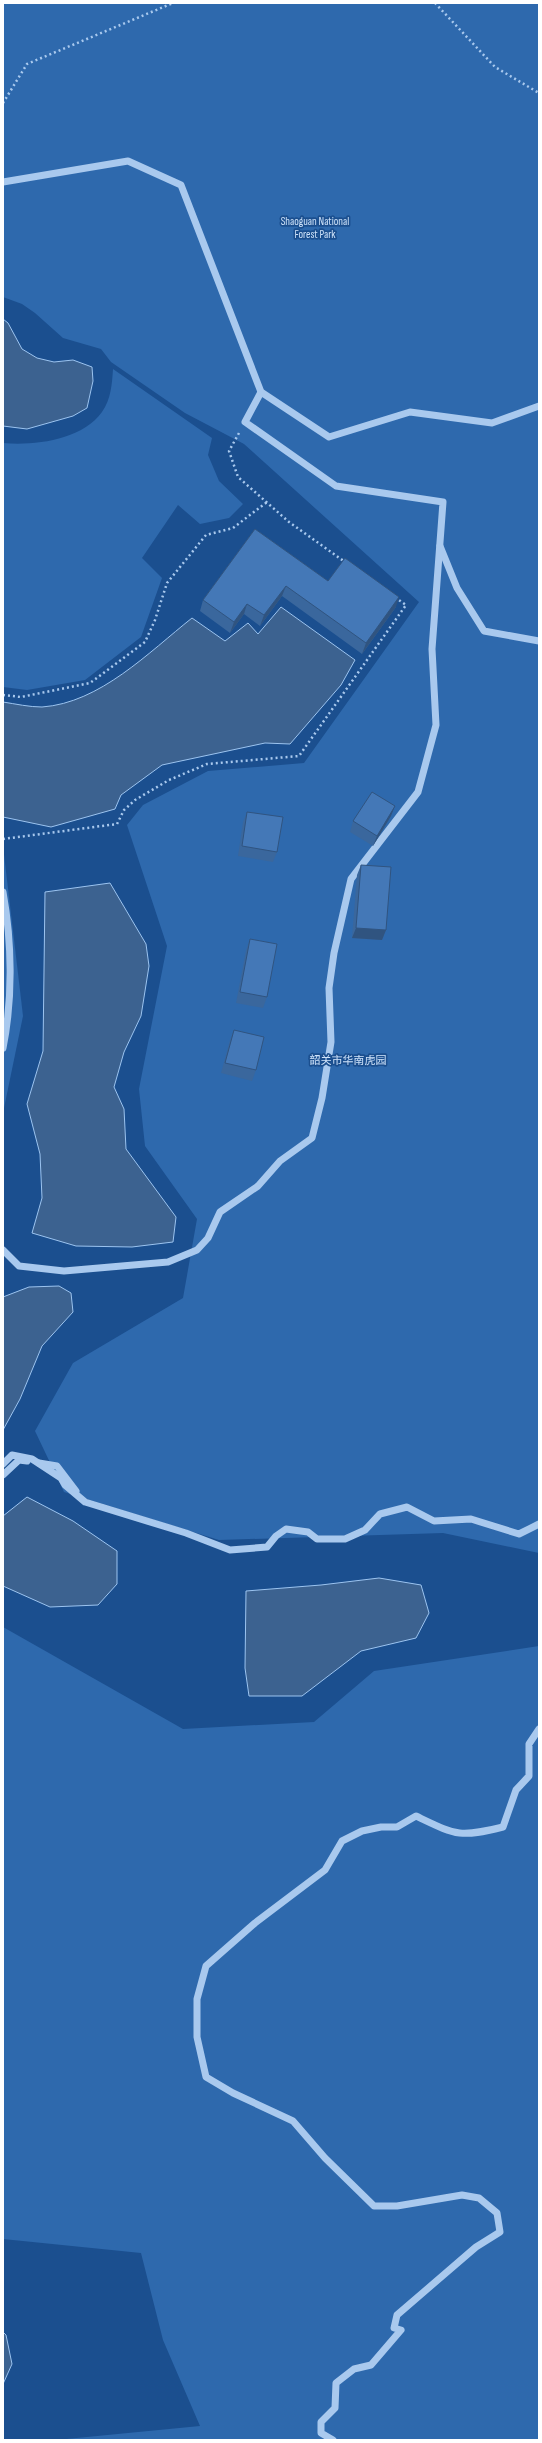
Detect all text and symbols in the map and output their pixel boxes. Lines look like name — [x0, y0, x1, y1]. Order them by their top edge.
park label: Shaoguan National Forest Park — [281, 215, 349, 241]
park label: 韶关市华南虎园 — [310, 1054, 387, 1067]

